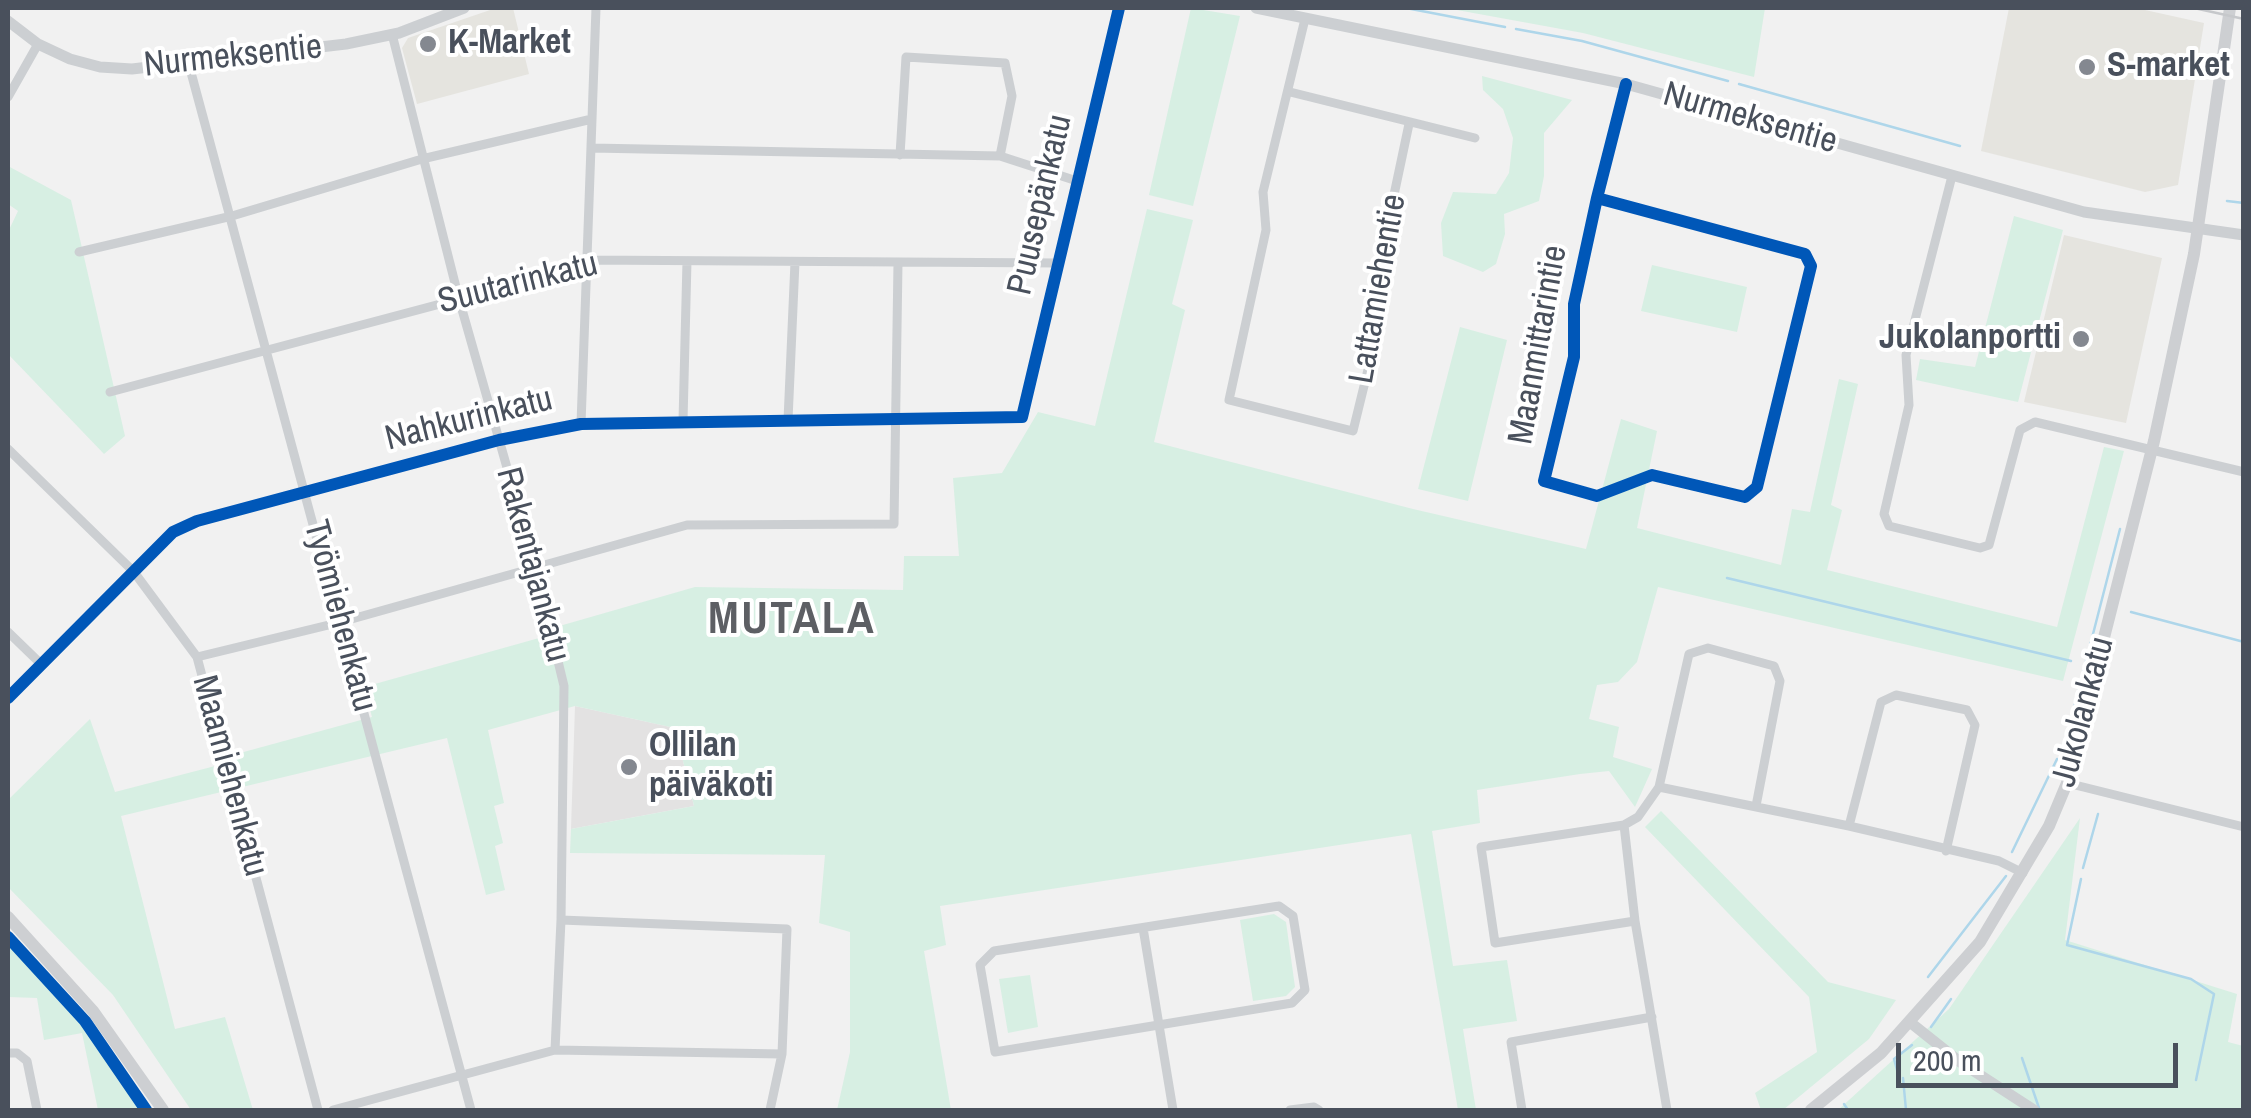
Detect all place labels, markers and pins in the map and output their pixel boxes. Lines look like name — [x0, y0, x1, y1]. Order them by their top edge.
place label: K-Market — [448, 23, 571, 65]
marker: K-Market — [417, 33, 439, 55]
place label: S-market — [2107, 46, 2230, 88]
marker: S-market — [2076, 56, 2098, 78]
place label: Jukolanportti — [1879, 318, 2061, 360]
marker: Jukolanportti — [2070, 328, 2092, 350]
place label: Ollilan päiväkoti — [649, 726, 773, 808]
marker: Ollilan päiväkoti — [618, 756, 640, 778]

